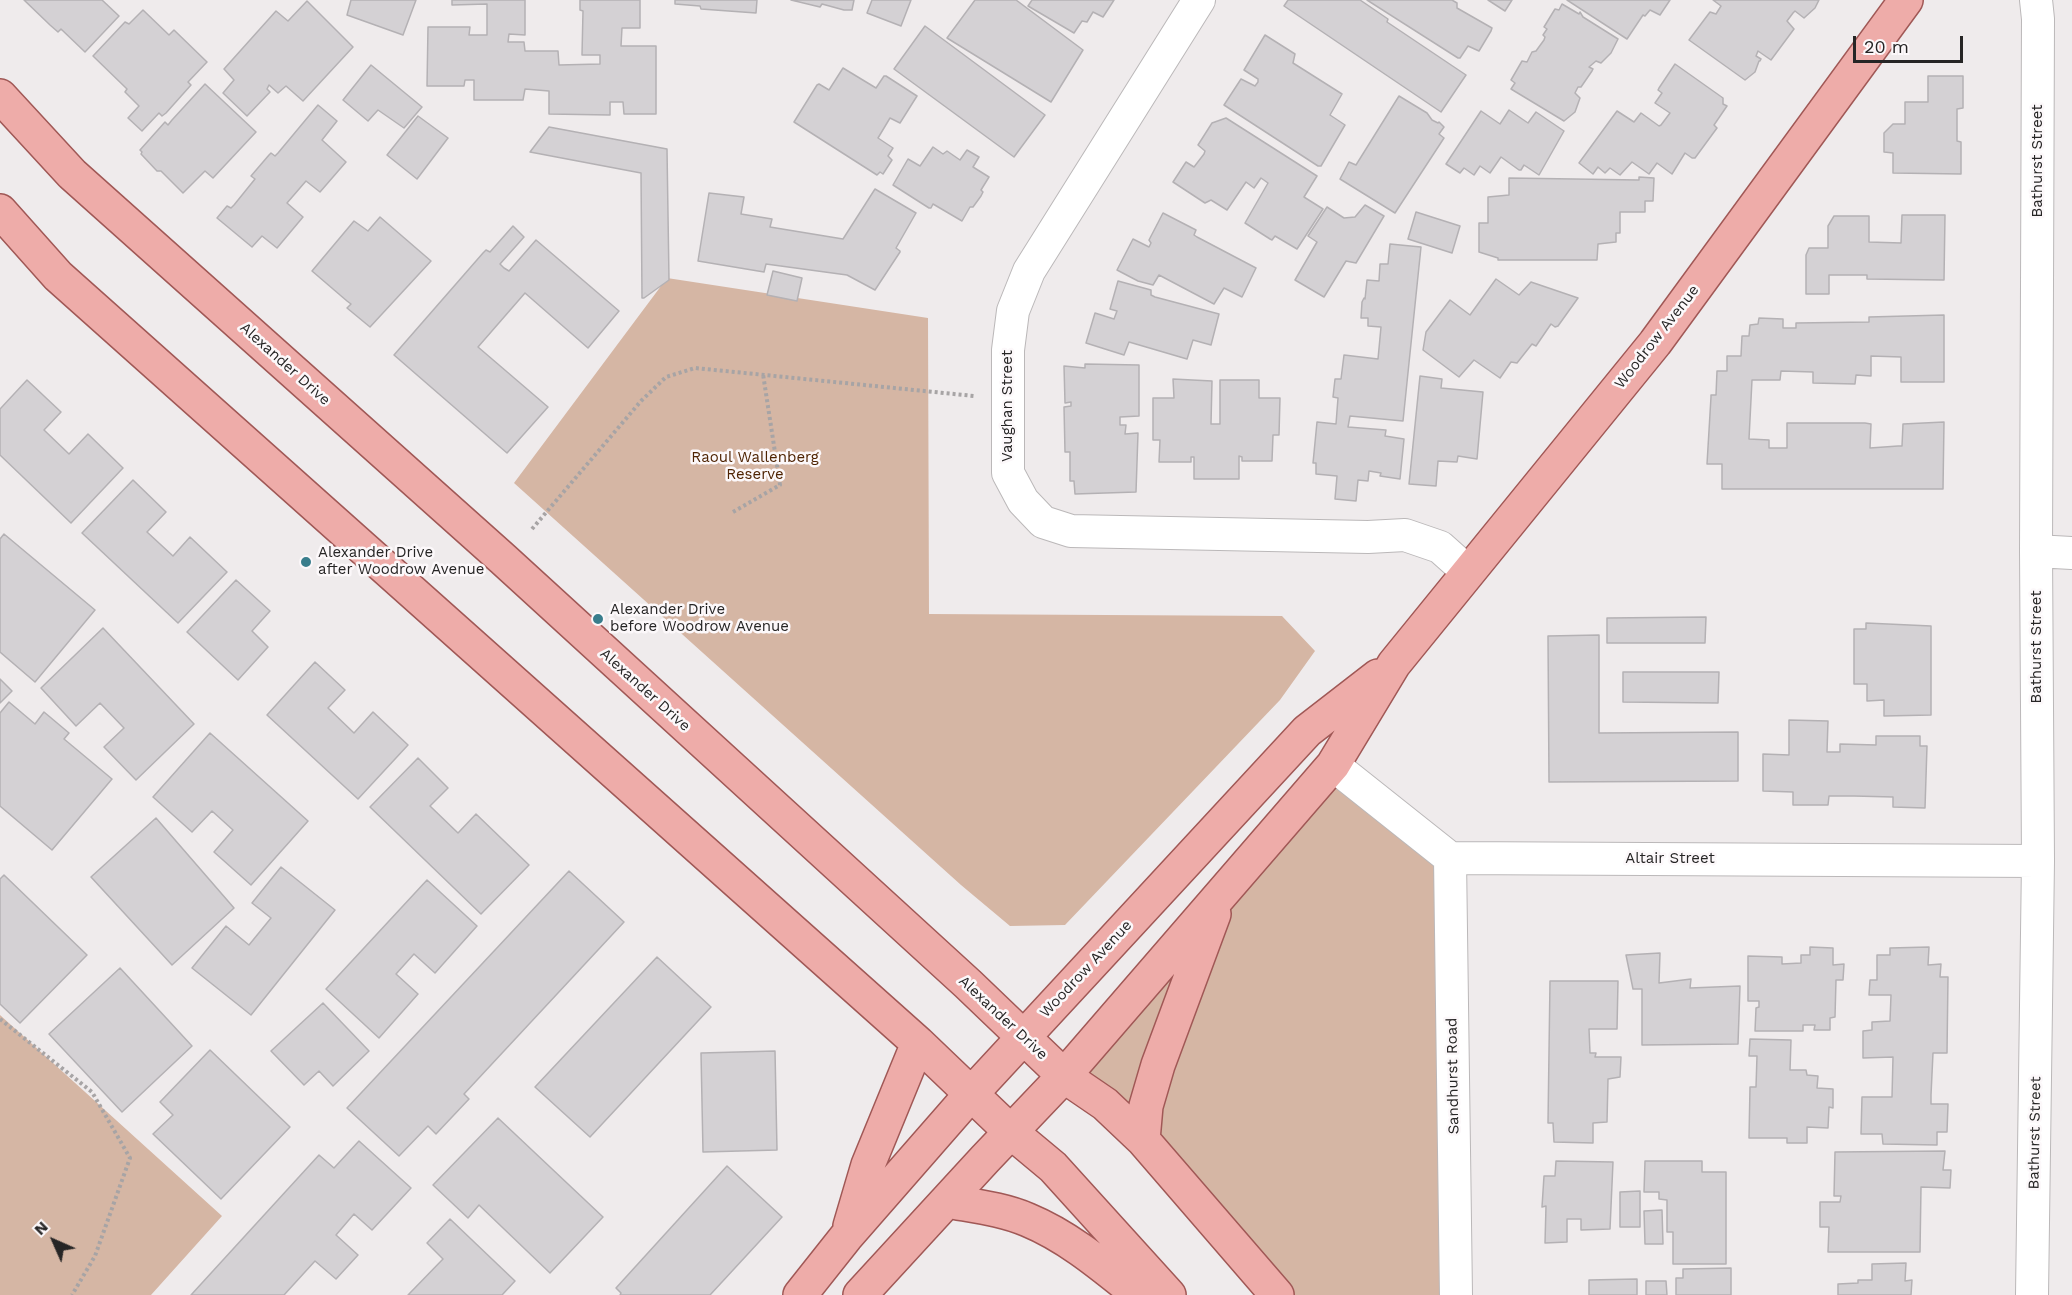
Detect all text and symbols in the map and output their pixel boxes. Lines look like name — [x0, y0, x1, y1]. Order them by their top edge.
scale bar — [1856, 24, 1966, 62]
text: 20 m — [1864, 36, 1909, 57]
street label: Bathurst Street — [2029, 104, 2047, 218]
street label: Woodrow Avenue — [1611, 282, 1703, 392]
street label: Alexander Drive — [236, 319, 334, 409]
street label: Vaughan Street — [999, 350, 1017, 462]
park label: Raoul Wallenberg Reserve — [691, 449, 819, 484]
place label: Alexander Drive after Woodrow Avenue — [318, 544, 484, 579]
marker: Alexander Drive after Woodrow Avenue — [299, 555, 313, 569]
street label: Bathurst Street — [2028, 590, 2046, 704]
place label: Alexander Drive before Woodrow Avenue — [610, 601, 789, 636]
marker: Alexander Drive before Woodrow Avenue — [591, 612, 605, 626]
street label: Alexander Drive — [596, 645, 694, 735]
street label: Altair Street — [1625, 850, 1715, 868]
street label: Woodrow Avenue — [1036, 917, 1136, 1021]
street label: Alexander Drive — [955, 972, 1051, 1064]
street label: Sandhurst Road — [1443, 1017, 1463, 1135]
street label: Bathurst Street — [2025, 1076, 2045, 1190]
north arrow — [24, 1211, 84, 1271]
text: N — [30, 1217, 52, 1239]

